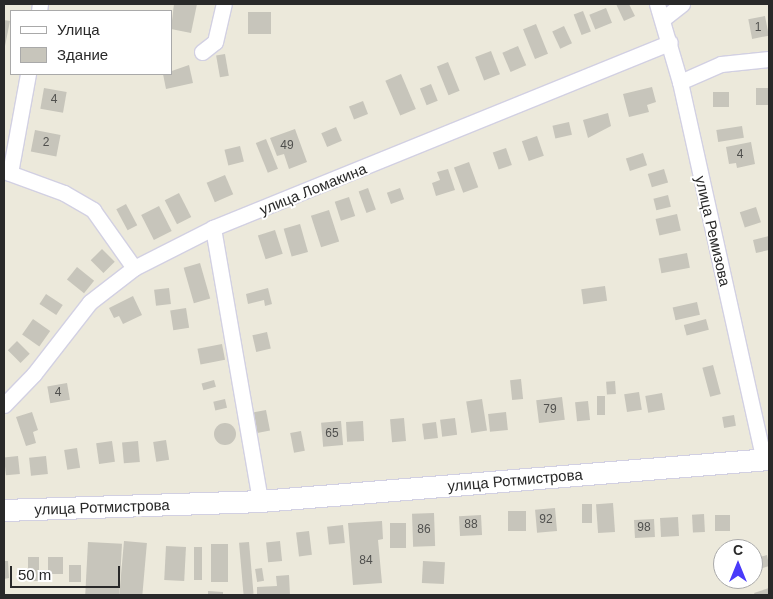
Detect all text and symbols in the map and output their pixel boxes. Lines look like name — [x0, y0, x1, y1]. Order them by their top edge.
legend — [10, 10, 172, 75]
text: Улица — [57, 21, 100, 38]
house number: 1 — [755, 21, 761, 35]
text: Здание — [57, 46, 108, 63]
house number: 4 — [51, 93, 57, 107]
house number: 2 — [43, 136, 49, 150]
house number: 49 — [280, 139, 294, 153]
house number: 4 — [737, 148, 743, 162]
street label: улица Ломакина — [257, 159, 369, 219]
street label: улица Ремизова — [692, 174, 734, 288]
house number: 4 — [55, 386, 61, 400]
house number: 79 — [543, 403, 557, 417]
house number: 65 — [325, 427, 339, 441]
street label: улица Ротмистрова — [447, 465, 583, 495]
street label: улица Ротмистрова — [34, 496, 170, 518]
house number: 92 — [539, 513, 553, 527]
house number: 88 — [464, 518, 478, 532]
house number: 98 — [637, 521, 651, 535]
house number: 86 — [417, 523, 431, 537]
north arrow — [713, 539, 763, 589]
text: С — [733, 542, 743, 558]
house number: 84 — [359, 554, 373, 568]
scale bar — [12, 556, 122, 588]
text: 50 m — [18, 566, 51, 583]

